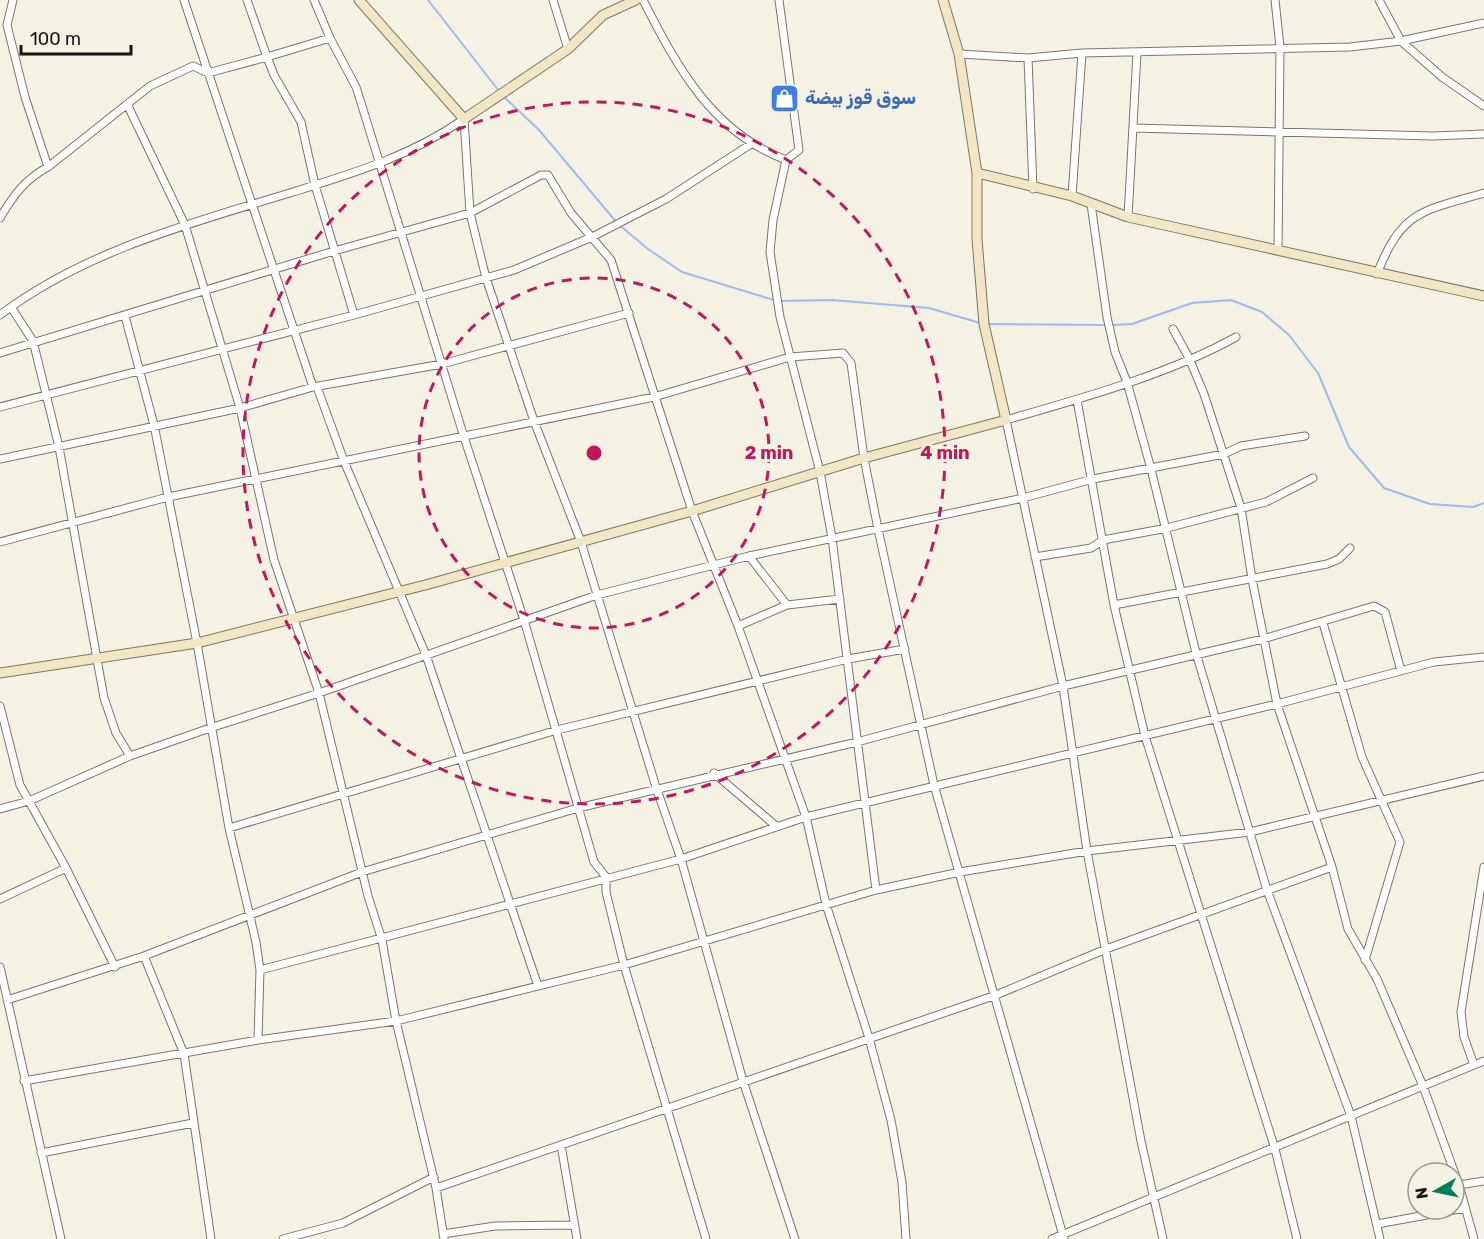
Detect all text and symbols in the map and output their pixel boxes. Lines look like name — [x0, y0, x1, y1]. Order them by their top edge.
scale bar — [21, 18, 130, 56]
text: 100 m — [30, 28, 81, 50]
shop icon: سوق قوز بيضة — [768, 82, 800, 114]
place label: سوق قوز بيضة — [805, 87, 916, 109]
text: 2 min — [745, 442, 793, 464]
text: 4 min — [920, 442, 970, 464]
centre of rings — [584, 443, 604, 463]
north arrow — [1406, 1161, 1466, 1221]
text: N — [1411, 1186, 1432, 1200]

